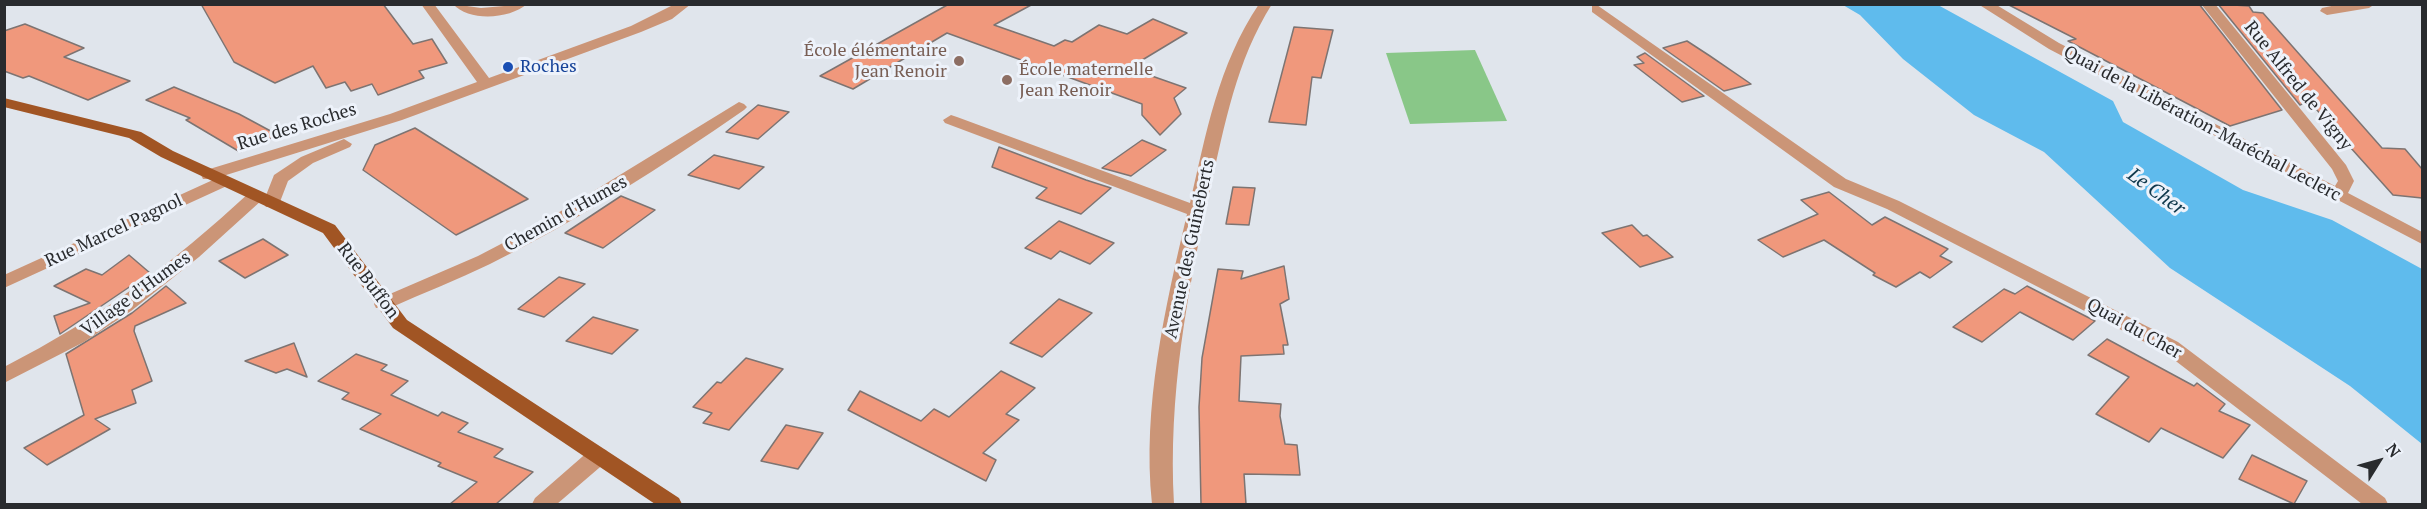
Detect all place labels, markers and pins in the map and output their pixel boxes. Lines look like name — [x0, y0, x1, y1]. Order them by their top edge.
place label: École élémentaire Jean Renoir — [804, 40, 947, 82]
marker: École élémentaire Jean Renoir — [952, 54, 966, 68]
place label: Roches — [520, 56, 577, 78]
place label: École maternelle Jean Renoir — [1019, 59, 1153, 101]
marker: Roches — [501, 60, 515, 74]
marker: École maternelle Jean Renoir — [1000, 73, 1014, 87]

